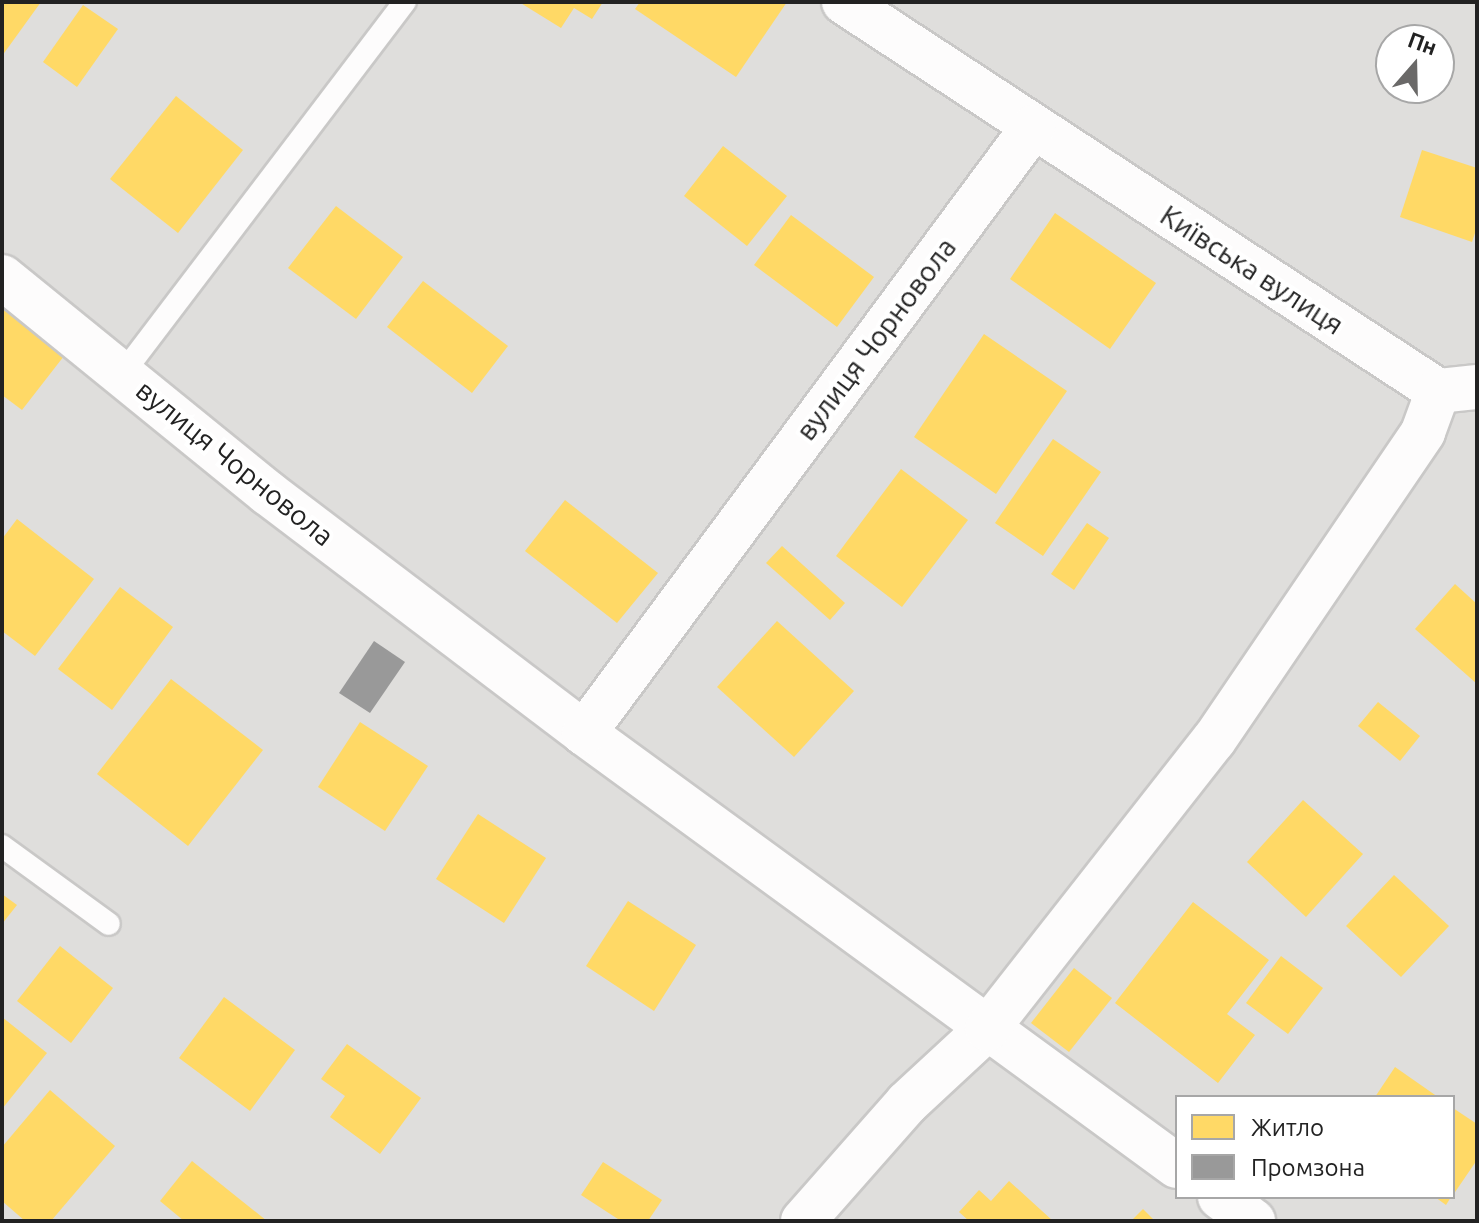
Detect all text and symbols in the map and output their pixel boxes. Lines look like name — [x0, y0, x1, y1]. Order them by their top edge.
north arrow — [1375, 24, 1455, 104]
text: Пн — [1405, 26, 1441, 60]
street label: Київська вулиця — [1154, 198, 1350, 342]
street label: вулиця Чорновола — [789, 231, 963, 447]
street label: вулиця Чорновола — [129, 373, 341, 553]
legend — [1175, 1095, 1455, 1199]
text: Житло — [1251, 1114, 1324, 1141]
text: Промзона — [1251, 1154, 1365, 1181]

